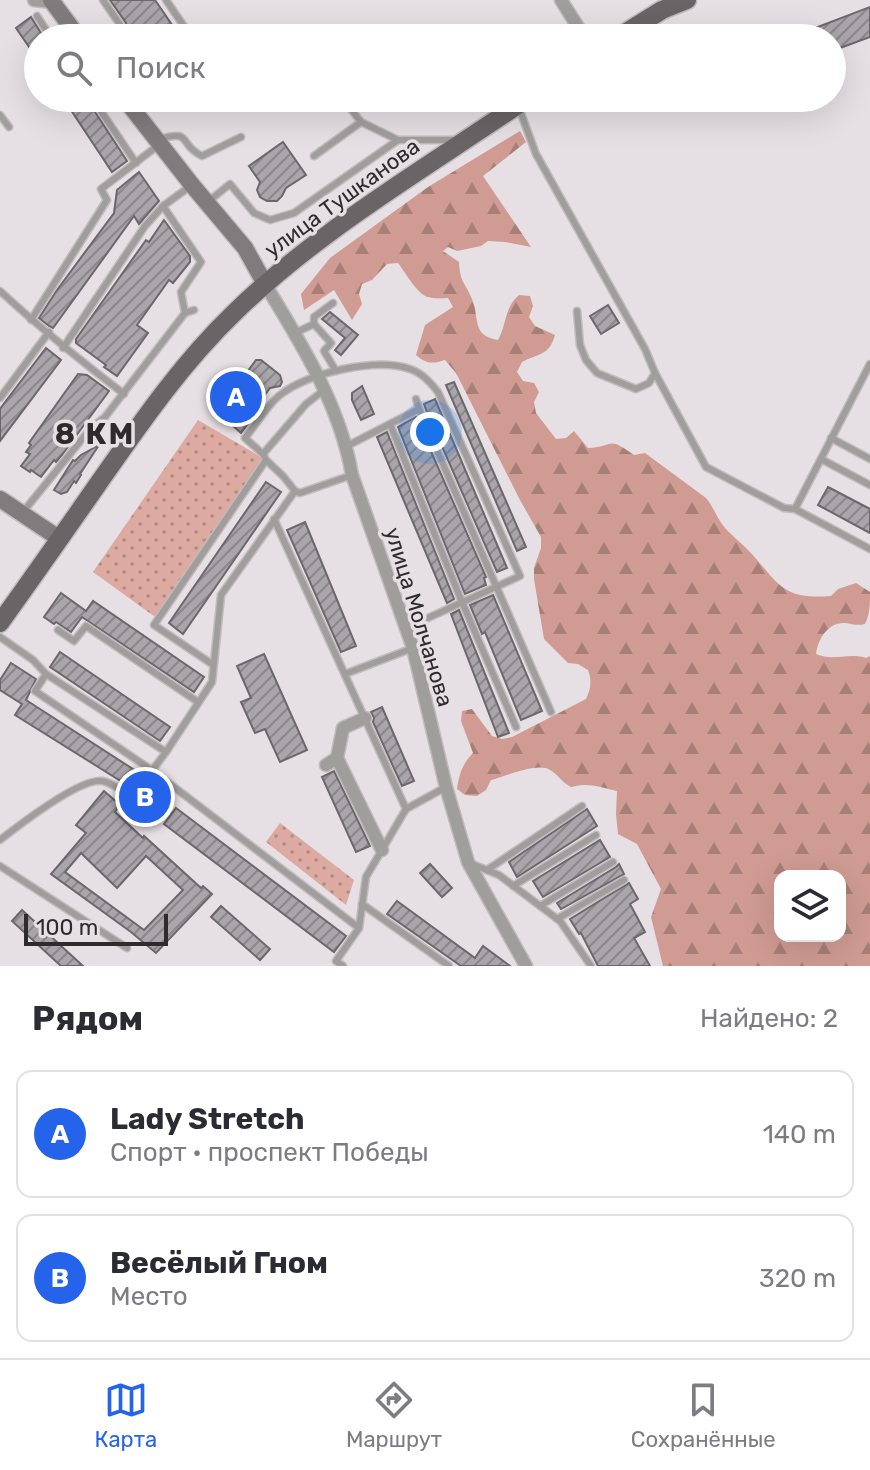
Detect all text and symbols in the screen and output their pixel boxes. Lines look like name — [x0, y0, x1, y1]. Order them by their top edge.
search box — [24, 24, 846, 112]
icon: search — [52, 46, 96, 90]
text: Поиск — [116, 50, 206, 86]
street label: улица Тушканова — [259, 133, 425, 263]
pin: A — [210, 367, 262, 427]
your location — [410, 412, 450, 452]
district label: 8 КМ — [55, 416, 135, 452]
street label: улица Молчанова — [379, 524, 459, 710]
pin: B — [119, 767, 171, 827]
map controls — [774, 870, 846, 942]
button: layers — [774, 870, 846, 942]
scale bar — [24, 910, 168, 946]
text: 100 m — [36, 914, 98, 941]
text: Рядом — [32, 998, 143, 1039]
text: Найдено: 2 — [700, 1003, 838, 1034]
text: Lady Stretch — [110, 1101, 304, 1137]
text: A — [51, 1119, 69, 1150]
text: 140 m — [763, 1119, 836, 1150]
text: Спорт · проспект Победы — [110, 1137, 429, 1168]
text: Весёлый Гном — [110, 1245, 328, 1281]
text: B — [51, 1263, 69, 1294]
text: 320 m — [759, 1263, 836, 1294]
text: Место — [110, 1281, 188, 1312]
tab: Карта — [94, 1378, 157, 1453]
tab: Маршрут — [346, 1378, 442, 1453]
tab: Сохранённые — [631, 1378, 776, 1453]

